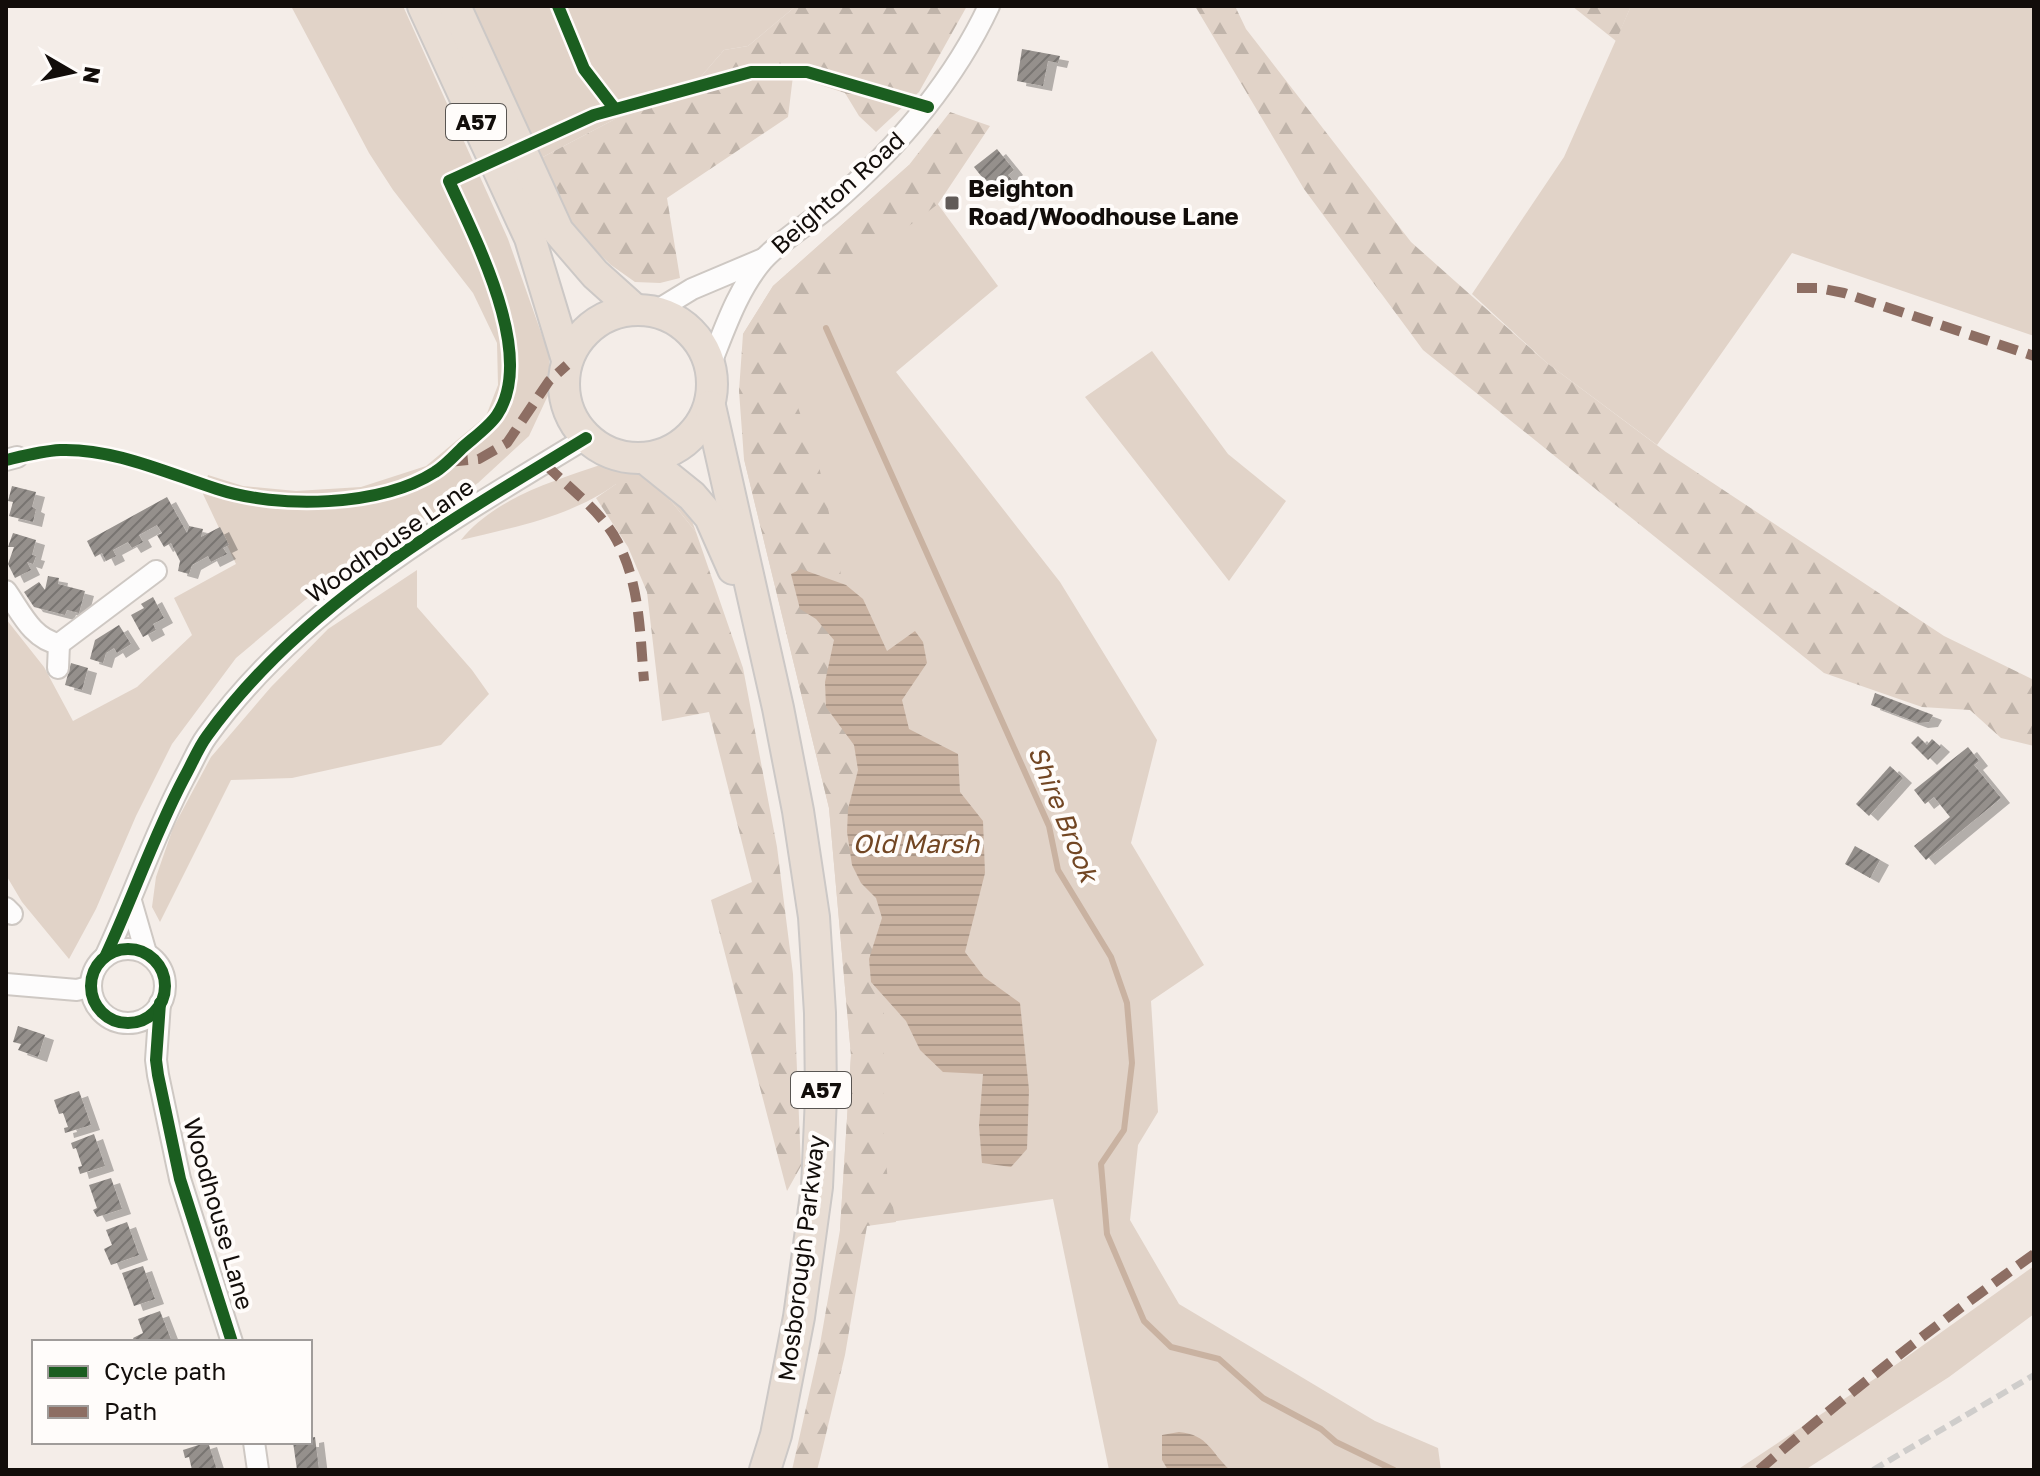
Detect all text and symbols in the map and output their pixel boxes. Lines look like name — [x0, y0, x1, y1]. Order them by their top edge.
north arrow — [32, 32, 112, 112]
text: N — [78, 65, 107, 86]
road number: A57 — [446, 104, 506, 140]
street label: Beighton Road — [764, 124, 910, 259]
place label: Beighton Road/Woodhouse Lane — [968, 173, 1239, 230]
marker: Beighton Road/Woodhouse Lane — [943, 194, 961, 212]
street label: Woodhouse Lane — [300, 471, 479, 608]
water label: Shire Brook — [1022, 741, 1106, 889]
water label: Old Marsh — [853, 828, 980, 859]
road number: A57 — [791, 1072, 851, 1108]
street label: Woodhouse Lane — [178, 1114, 261, 1313]
street label: Mosborough Parkway — [771, 1133, 830, 1383]
legend — [32, 1340, 312, 1444]
text: Cycle path — [104, 1356, 226, 1385]
text: Path — [104, 1396, 157, 1425]

